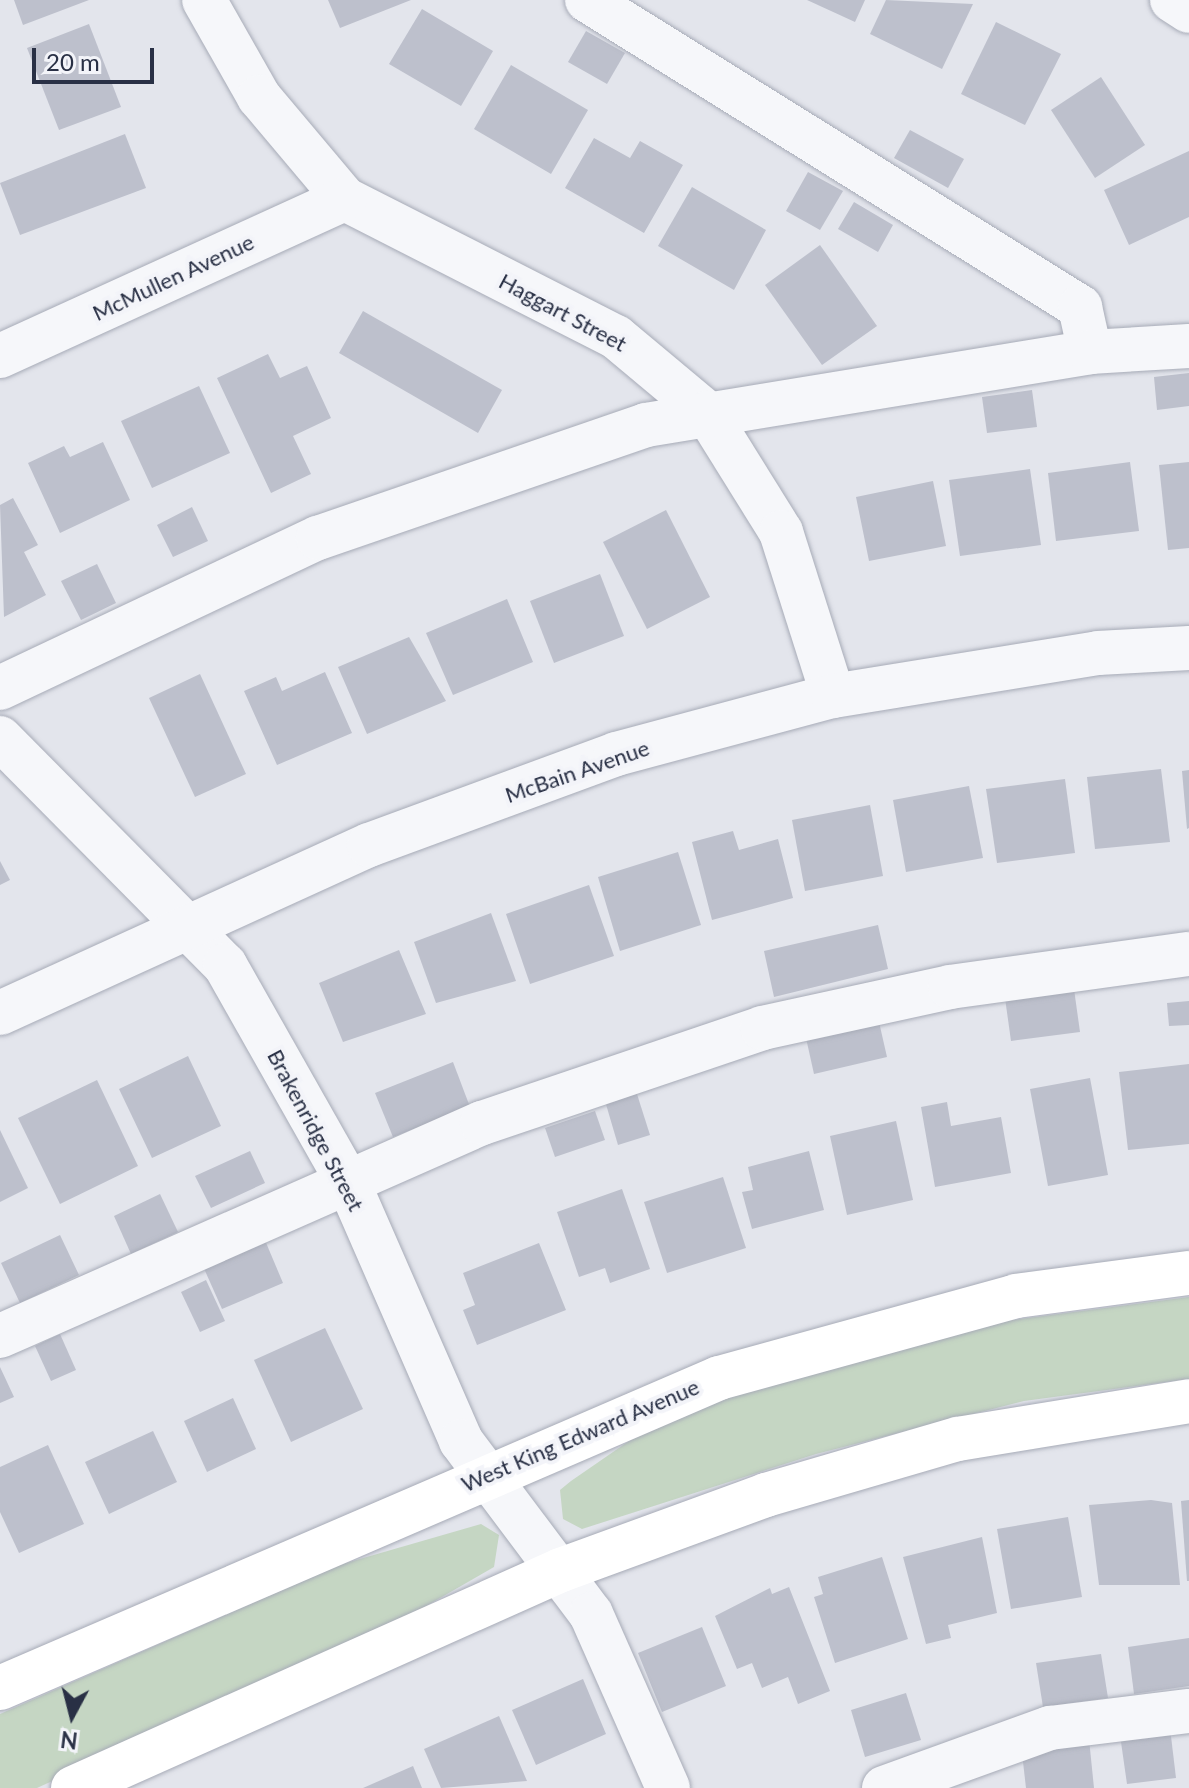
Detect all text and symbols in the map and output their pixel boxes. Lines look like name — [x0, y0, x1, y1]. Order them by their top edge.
scale bar — [36, 32, 158, 82]
text: 20 m — [46, 47, 100, 76]
street label: McMullen Avenue — [88, 228, 258, 326]
street label: Haggart Street — [495, 267, 631, 357]
street label: McBain Avenue — [501, 734, 653, 808]
street label: Brakenridge Street — [262, 1045, 370, 1215]
street label: West King Edward Avenue — [457, 1373, 703, 1497]
north arrow — [32, 1676, 112, 1756]
text: N — [59, 1726, 79, 1755]

